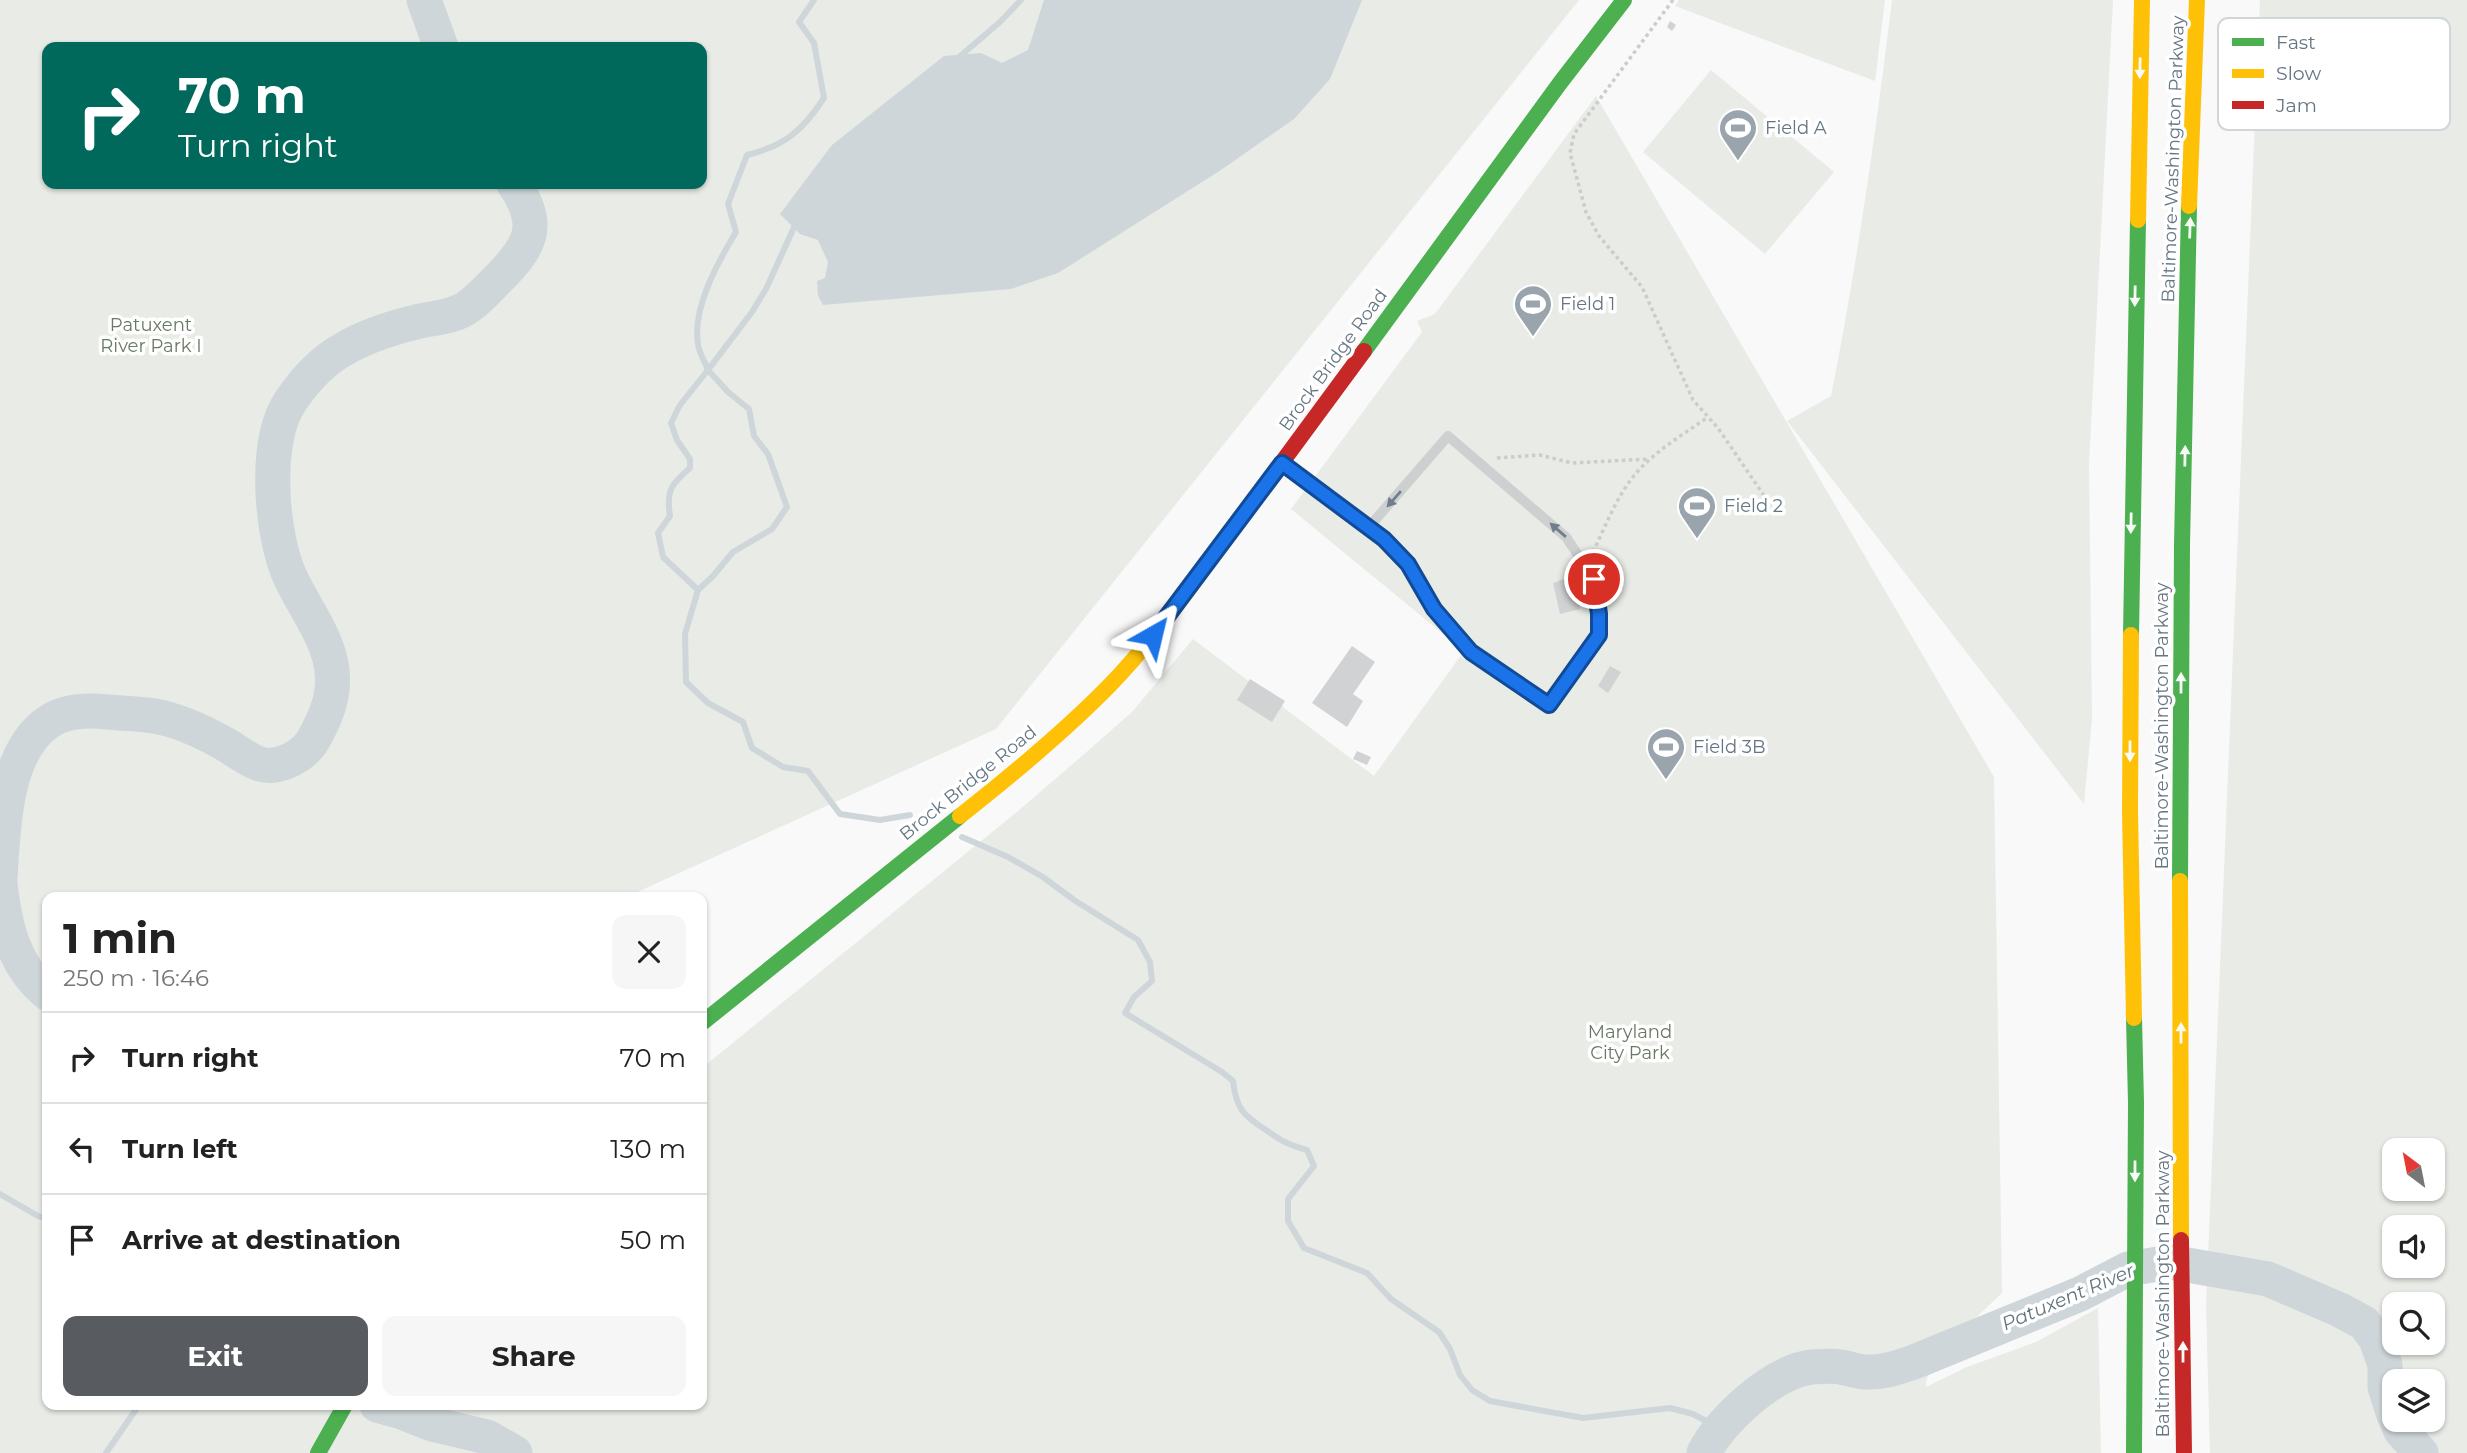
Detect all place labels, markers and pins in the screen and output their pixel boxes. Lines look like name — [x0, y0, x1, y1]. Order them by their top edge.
sports icon: Field A — [1717, 107, 1759, 162]
place label: Field A — [1765, 117, 1827, 139]
sports icon: Field 1 — [1512, 283, 1554, 338]
place label: Field 1 — [1560, 293, 1615, 315]
sports icon: Field 2 — [1676, 485, 1718, 540]
place label: Field 2 — [1724, 495, 1783, 517]
pin — [1564, 549, 1624, 609]
sports icon: Field 3B — [1645, 726, 1687, 781]
place label: Field 3B — [1693, 736, 1766, 758]

